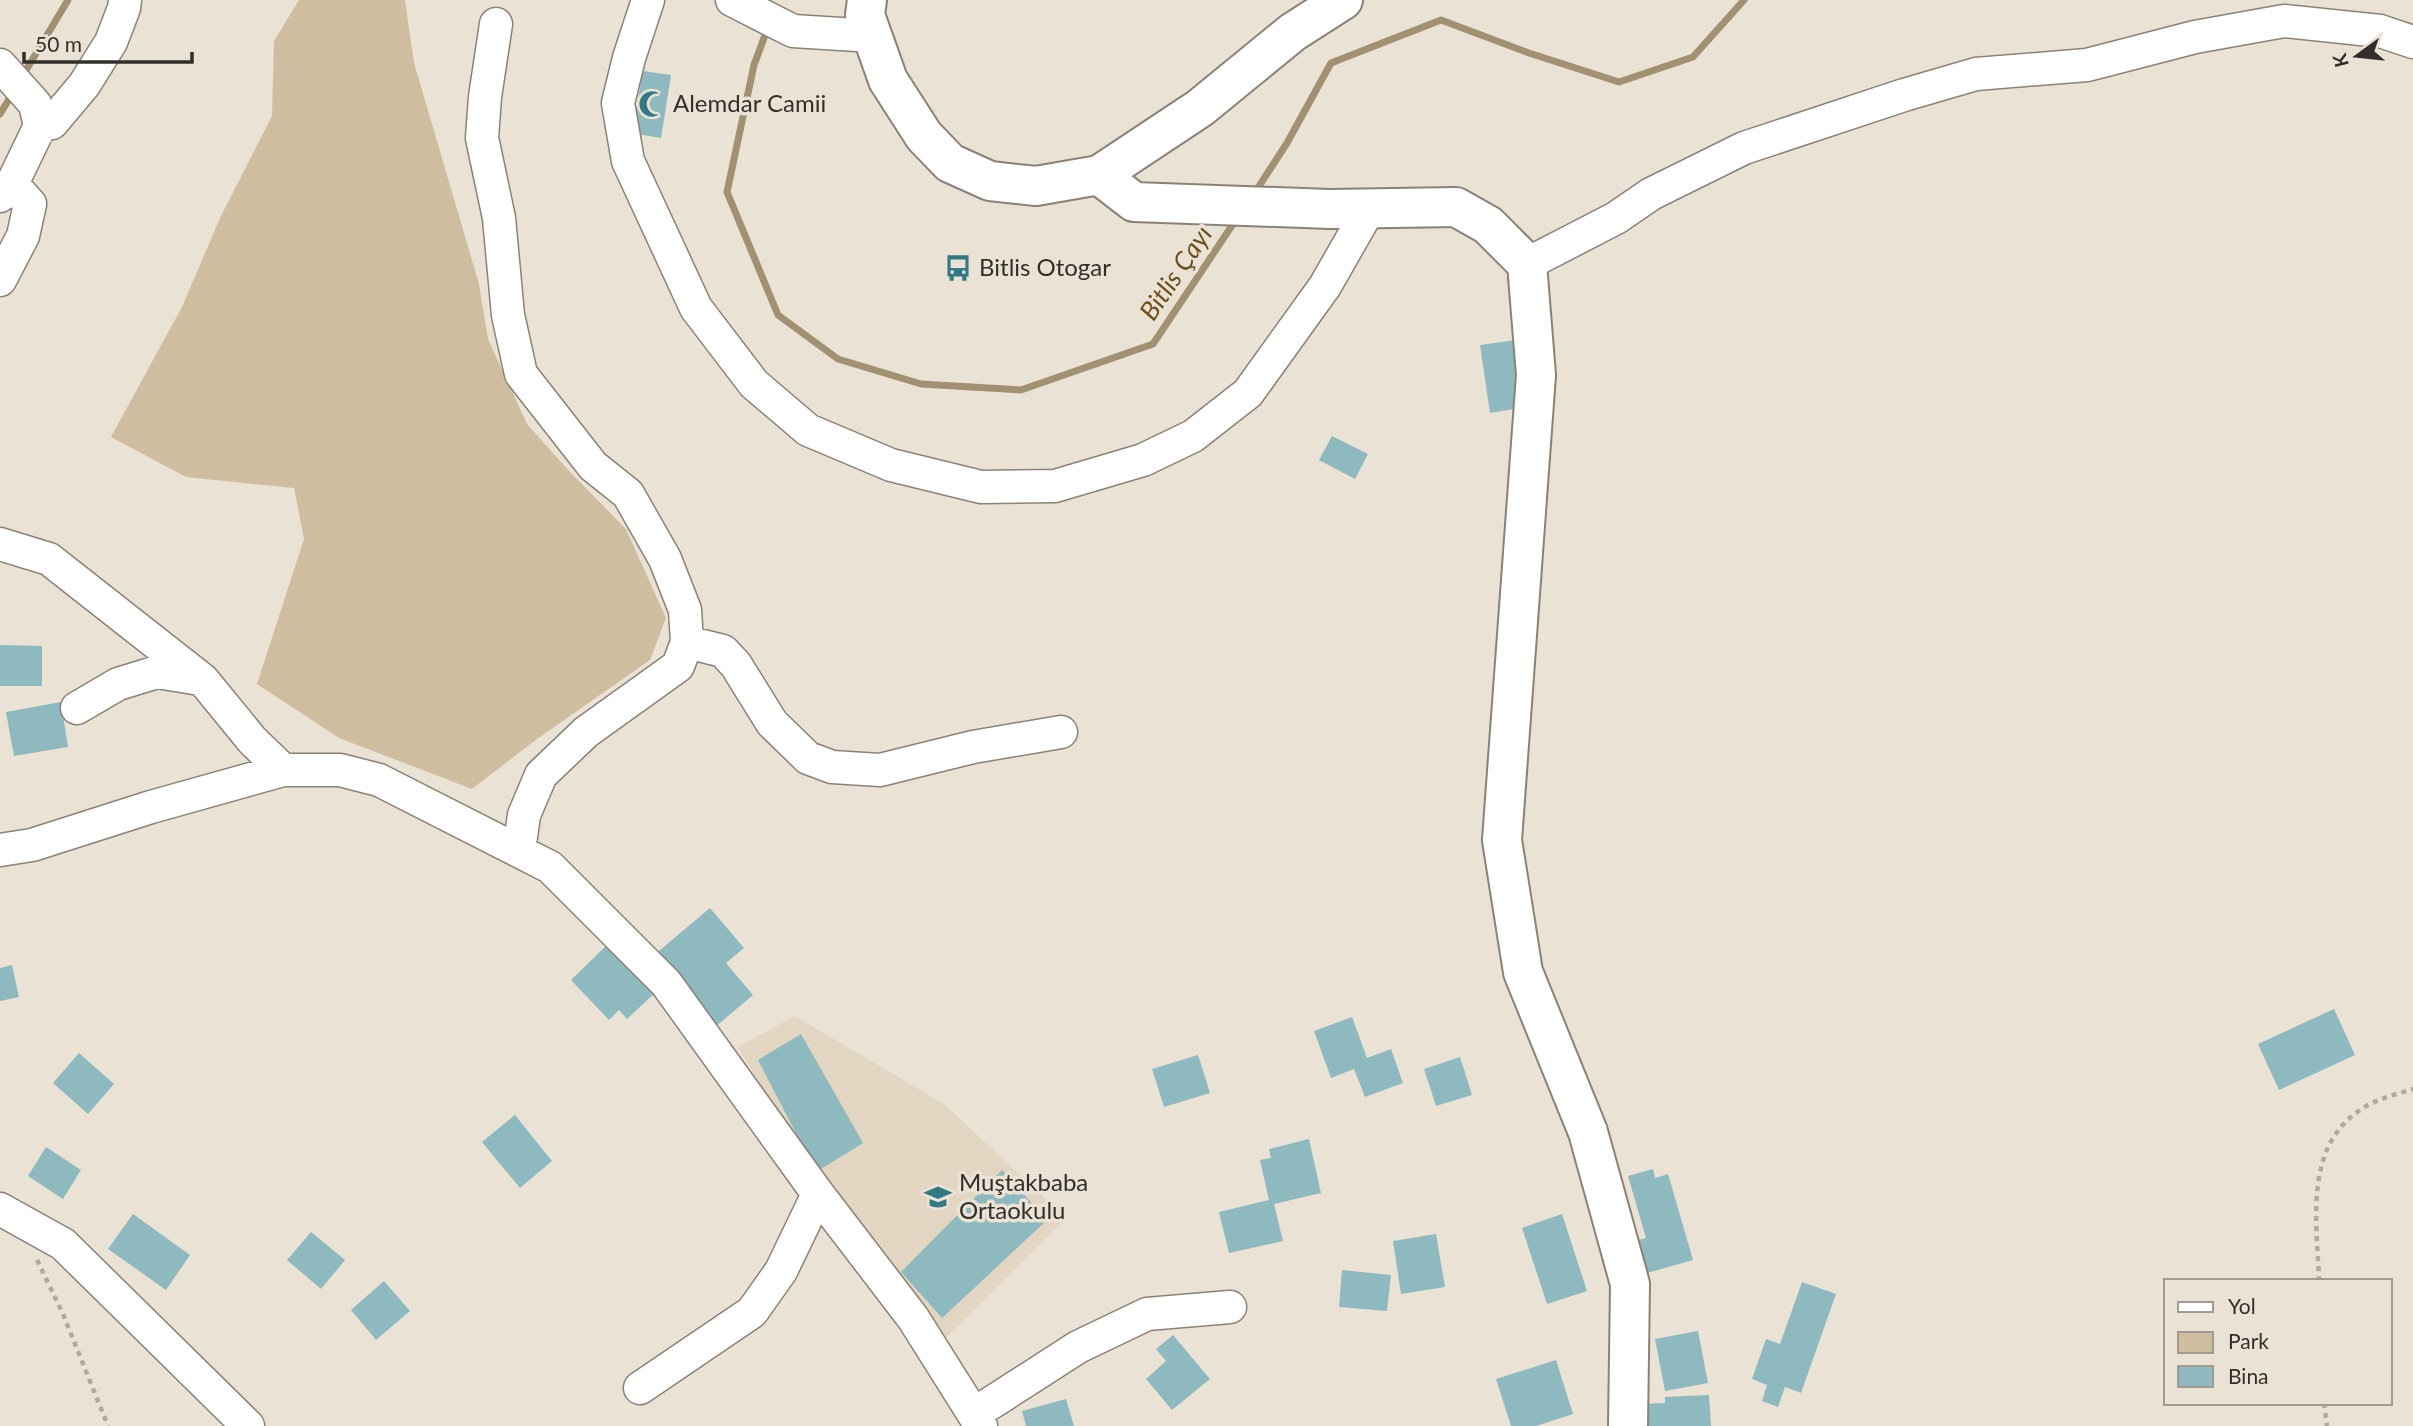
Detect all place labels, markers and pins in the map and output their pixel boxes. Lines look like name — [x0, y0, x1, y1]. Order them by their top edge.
place label: Alemdar Camii — [673, 88, 826, 117]
mosque icon: Alemdar Camii — [637, 89, 667, 119]
place label: Bitlis Otogar — [979, 252, 1111, 281]
bus stop icon: Bitlis Otogar — [943, 253, 973, 283]
place label: Muştakbaba Ortaokulu — [959, 1167, 1088, 1224]
school or university icon: Muştakbaba Ortaokulu — [923, 1182, 953, 1212]

